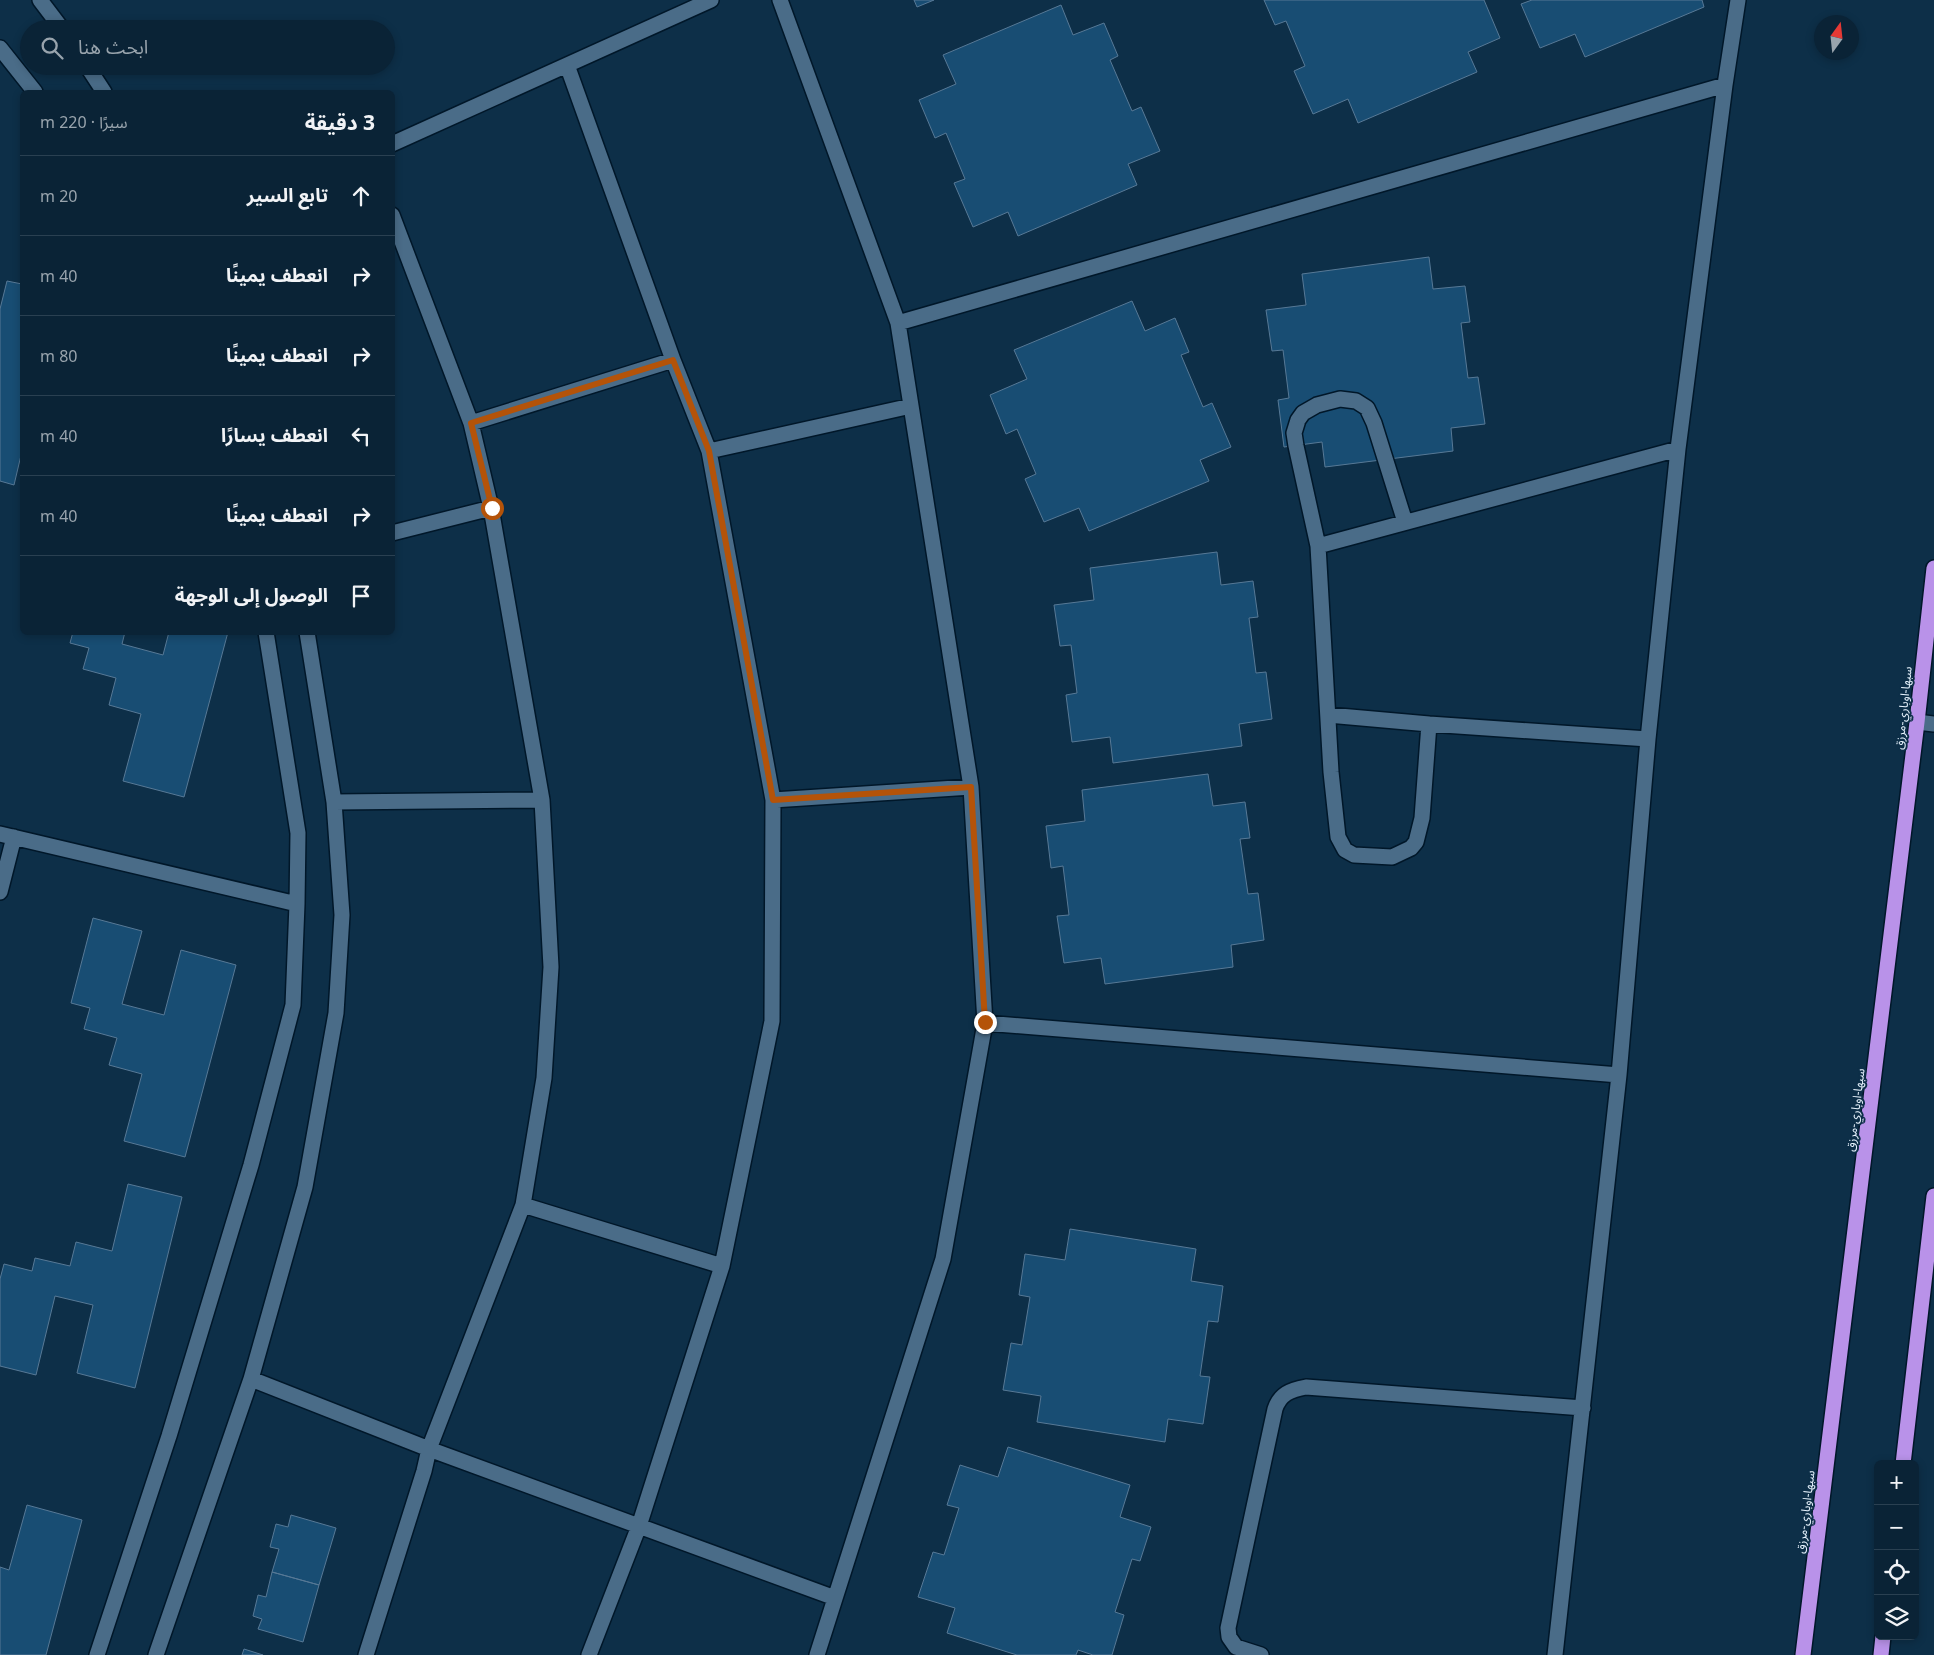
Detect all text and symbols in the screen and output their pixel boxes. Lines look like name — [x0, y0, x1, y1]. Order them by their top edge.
north arrow — [1814, 15, 1859, 60]
search box — [20, 20, 395, 75]
icon: search — [38, 34, 66, 62]
text: ابحث هنا — [78, 34, 148, 60]
text: 3 دقيقة — [305, 108, 375, 136]
text: سيرًا · 220 m — [40, 111, 127, 133]
text: تابع السير — [247, 182, 328, 208]
icon: ahead — [347, 182, 375, 210]
text: 20 m — [40, 185, 77, 207]
text: انعطف يمينًا — [226, 262, 328, 288]
icon: right — [347, 262, 375, 290]
text: 40 m — [40, 265, 77, 287]
text: انعطف يمينًا — [226, 342, 328, 368]
icon: right — [347, 342, 375, 370]
text: 80 m — [40, 345, 77, 367]
text: انعطف يسارًا — [221, 422, 328, 448]
icon: left — [347, 422, 375, 450]
text: 40 m — [40, 425, 77, 447]
route start — [481, 497, 504, 520]
text: انعطف يمينًا — [226, 502, 328, 528]
icon: right — [347, 502, 375, 530]
text: 40 m — [40, 505, 77, 527]
text: الوصول إلى الوجهة — [175, 582, 328, 608]
icon: arrive — [347, 582, 375, 610]
street label: سبها-اوباري-مرزق — [1890, 665, 1918, 751]
route end — [974, 1011, 997, 1034]
street label: سبها-اوباري-مرزق — [1841, 1067, 1870, 1153]
map controls — [1874, 1460, 1919, 1640]
button: + — [1874, 1460, 1919, 1505]
street label: سبها-اوباري-مرزق — [1791, 1469, 1820, 1555]
button: − — [1874, 1505, 1919, 1550]
button: locate — [1874, 1550, 1919, 1595]
button: layers — [1874, 1595, 1919, 1640]

